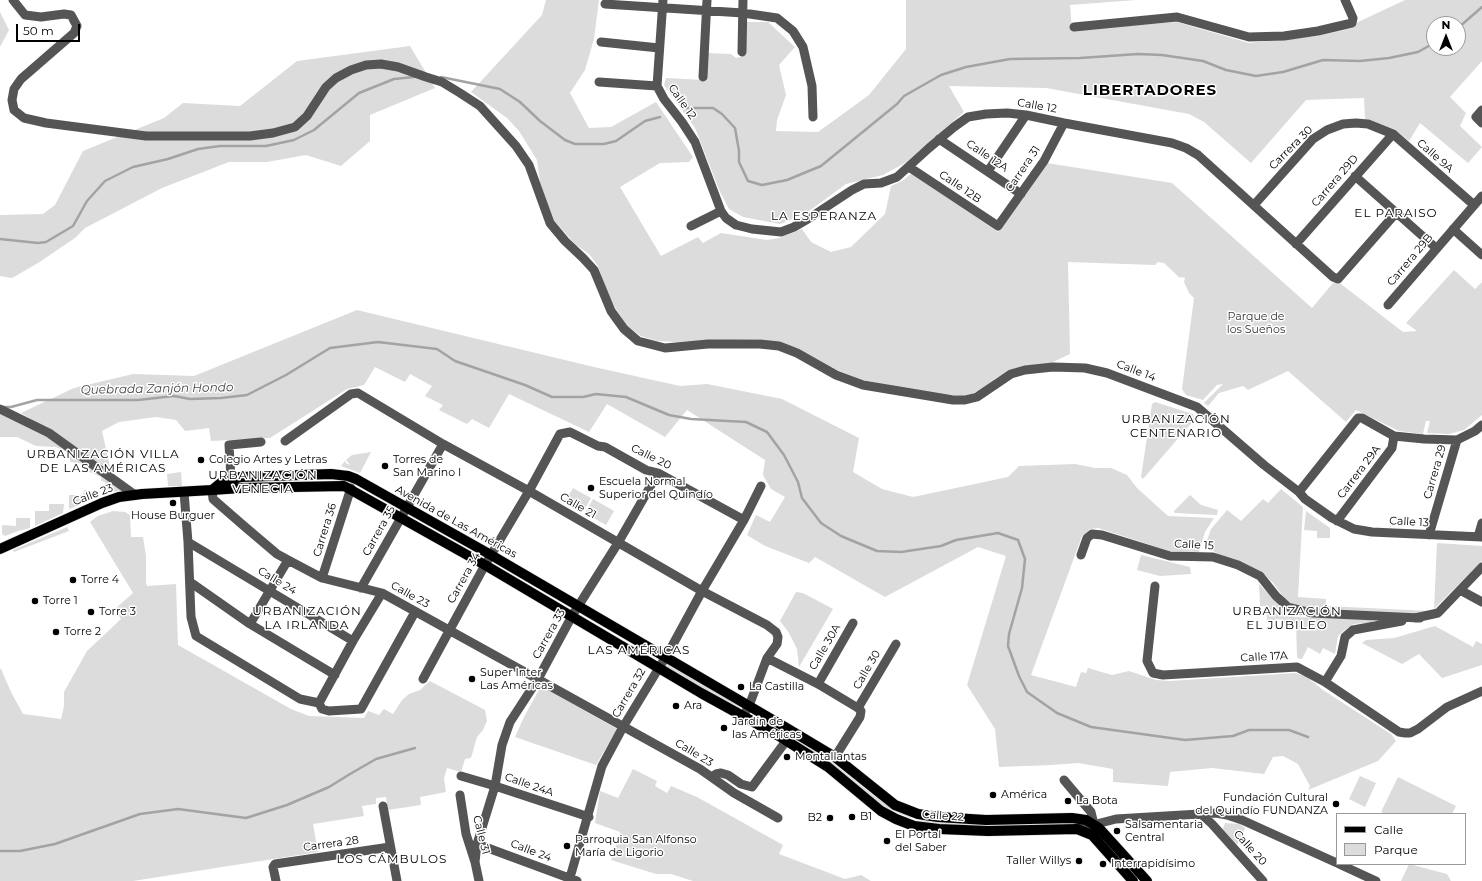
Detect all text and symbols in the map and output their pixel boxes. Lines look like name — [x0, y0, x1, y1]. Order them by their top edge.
scale bar — [18, 16, 82, 42]
north arrow — [1426, 16, 1466, 56]
text: N — [1442, 18, 1450, 32]
text: 50 m — [23, 23, 54, 38]
street label: Calle 12 — [665, 82, 699, 122]
district label: LIBERTADORES — [1083, 82, 1217, 100]
street label: Calle 12 — [1016, 96, 1058, 116]
street label: Carrera 30 — [1266, 123, 1316, 173]
street label: Calle 12A — [964, 137, 1010, 175]
street label: Calle 9A — [1414, 137, 1456, 175]
street label: Carrera 31 — [1003, 143, 1043, 195]
street label: Carrera 29D — [1309, 152, 1361, 210]
street label: Calle 12B — [936, 168, 984, 206]
district label: EL PARAISO — [1354, 206, 1438, 220]
district label: LA ESPERANZA — [771, 209, 877, 223]
street label: Carrera 29B — [1384, 231, 1436, 289]
park label: Parque de los Sueños — [1227, 310, 1285, 336]
street label: Calle 14 — [1115, 358, 1157, 384]
water label: Quebrada Zanjón Hondo — [81, 380, 233, 398]
district label: URBANIZACIÓN CENTENARIO — [1121, 412, 1231, 440]
street label: Calle 20 — [629, 442, 673, 472]
street label: Carrera 29A — [1335, 443, 1383, 501]
street label: Carrera 29 — [1421, 443, 1449, 501]
district label: URBANIZACIÓN VILLA DE LAS AMÉRICAS — [26, 447, 180, 475]
place label: Colegio Artes y Letras — [209, 453, 327, 467]
place label: Torres de San Marino I — [393, 453, 461, 479]
marker: Colegio Artes y Letras — [196, 455, 206, 465]
marker: Torres de San Marino I — [380, 461, 390, 471]
district label: URBANIZACIÓN VENECIA — [208, 468, 318, 496]
place label: Escuela Normal Superior del Quindío — [599, 475, 713, 501]
street label: Calle 23 — [71, 481, 115, 509]
street label: Avenida de Las Américas — [393, 483, 519, 561]
marker: Escuela Normal Superior del Quindío — [586, 483, 596, 493]
street label: Calle 21 — [557, 490, 599, 522]
marker: House Burguer — [168, 498, 178, 508]
street label: Carrera 36 — [311, 501, 339, 559]
street label: Carrera 35 — [360, 504, 398, 558]
place label: House Burguer — [131, 509, 215, 523]
street label: Calle 13 — [1389, 514, 1429, 530]
street label: Calle 15 — [1174, 537, 1214, 553]
street label: Carrera 34 — [445, 550, 483, 606]
street label: Calle 24 — [255, 564, 299, 598]
place label: Torre 4 — [81, 573, 119, 587]
marker: Torre 4 — [68, 575, 78, 585]
street label: Calle 23 — [388, 579, 432, 611]
place label: Torre 1 — [43, 594, 78, 608]
marker: Torre 1 — [30, 596, 40, 606]
district label: URBANIZACIÓN LA IRLANDA — [252, 604, 362, 632]
district label: URBANIZACIÓN EL JUBILEO — [1232, 604, 1342, 632]
place label: Torre 3 — [99, 605, 136, 619]
marker: Torre 3 — [86, 607, 96, 617]
street label: Carrera 33 — [530, 607, 568, 661]
street label: Calle 30A — [807, 622, 843, 672]
place label: Torre 2 — [64, 625, 101, 639]
marker: Torre 2 — [51, 627, 61, 637]
district label: LAS AMÉRICAS — [588, 643, 690, 657]
street label: Calle 30 — [851, 648, 883, 692]
street label: Calle 17A — [1240, 649, 1288, 665]
place label: Super Inter Las Américas — [480, 666, 553, 692]
street label: Carrera 32 — [609, 666, 649, 720]
marker: Super Inter Las Américas — [467, 674, 477, 684]
place label: La Castilla — [749, 680, 804, 694]
marker: La Castilla — [736, 682, 746, 692]
place label: Ara — [684, 699, 702, 713]
marker: Ara — [671, 701, 681, 711]
place label: Jardín de las Américas — [732, 715, 801, 741]
marker: Jardín de las Américas — [719, 723, 729, 733]
street label: Calle 23 — [673, 737, 715, 769]
place label: Montallantas — [795, 750, 867, 764]
marker: Montallantas — [782, 752, 792, 762]
street label: Calle 24A — [503, 770, 555, 800]
place label: América — [1001, 788, 1047, 802]
marker: América — [988, 790, 998, 800]
place label: Fundación Cultural del Quindío FUNDANZA — [1195, 791, 1328, 817]
place label: La Bota — [1076, 794, 1118, 808]
marker: La Bota — [1063, 796, 1073, 806]
marker: Fundación Cultural del Quindío FUNDANZA — [1331, 799, 1341, 809]
street label: Calle 22 — [922, 808, 964, 824]
place label: B1 — [860, 810, 872, 824]
place label: B2 — [807, 811, 822, 825]
marker: B1 — [847, 812, 857, 822]
marker: B2 — [825, 813, 835, 823]
legend — [1336, 813, 1466, 865]
street label: Calle 31 — [470, 814, 492, 856]
place label: Salsamentaria Central — [1125, 818, 1203, 844]
text: Calle — [1374, 822, 1403, 837]
marker: Salsamentaria Central — [1112, 826, 1122, 836]
place label: El Portal del Saber — [895, 828, 947, 854]
street label: Calle 20 — [1231, 828, 1269, 868]
place label: Parroquia San Alfonso María de Ligorio — [575, 833, 697, 859]
street label: Carrera 28 — [302, 834, 360, 854]
marker: El Portal del Saber — [882, 836, 892, 846]
street label: Calle 24 — [509, 837, 553, 865]
marker: Parroquia San Alfonso María de Ligorio — [562, 841, 572, 851]
text: Parque — [1374, 842, 1418, 857]
district label: LOS CÁMBULOS — [337, 852, 447, 866]
place label: Taller Willys — [1007, 854, 1071, 868]
marker: Taller Willys — [1074, 856, 1084, 866]
place label: Interrapidísimo — [1111, 857, 1195, 871]
marker: Interrapidísimo — [1098, 859, 1108, 869]

